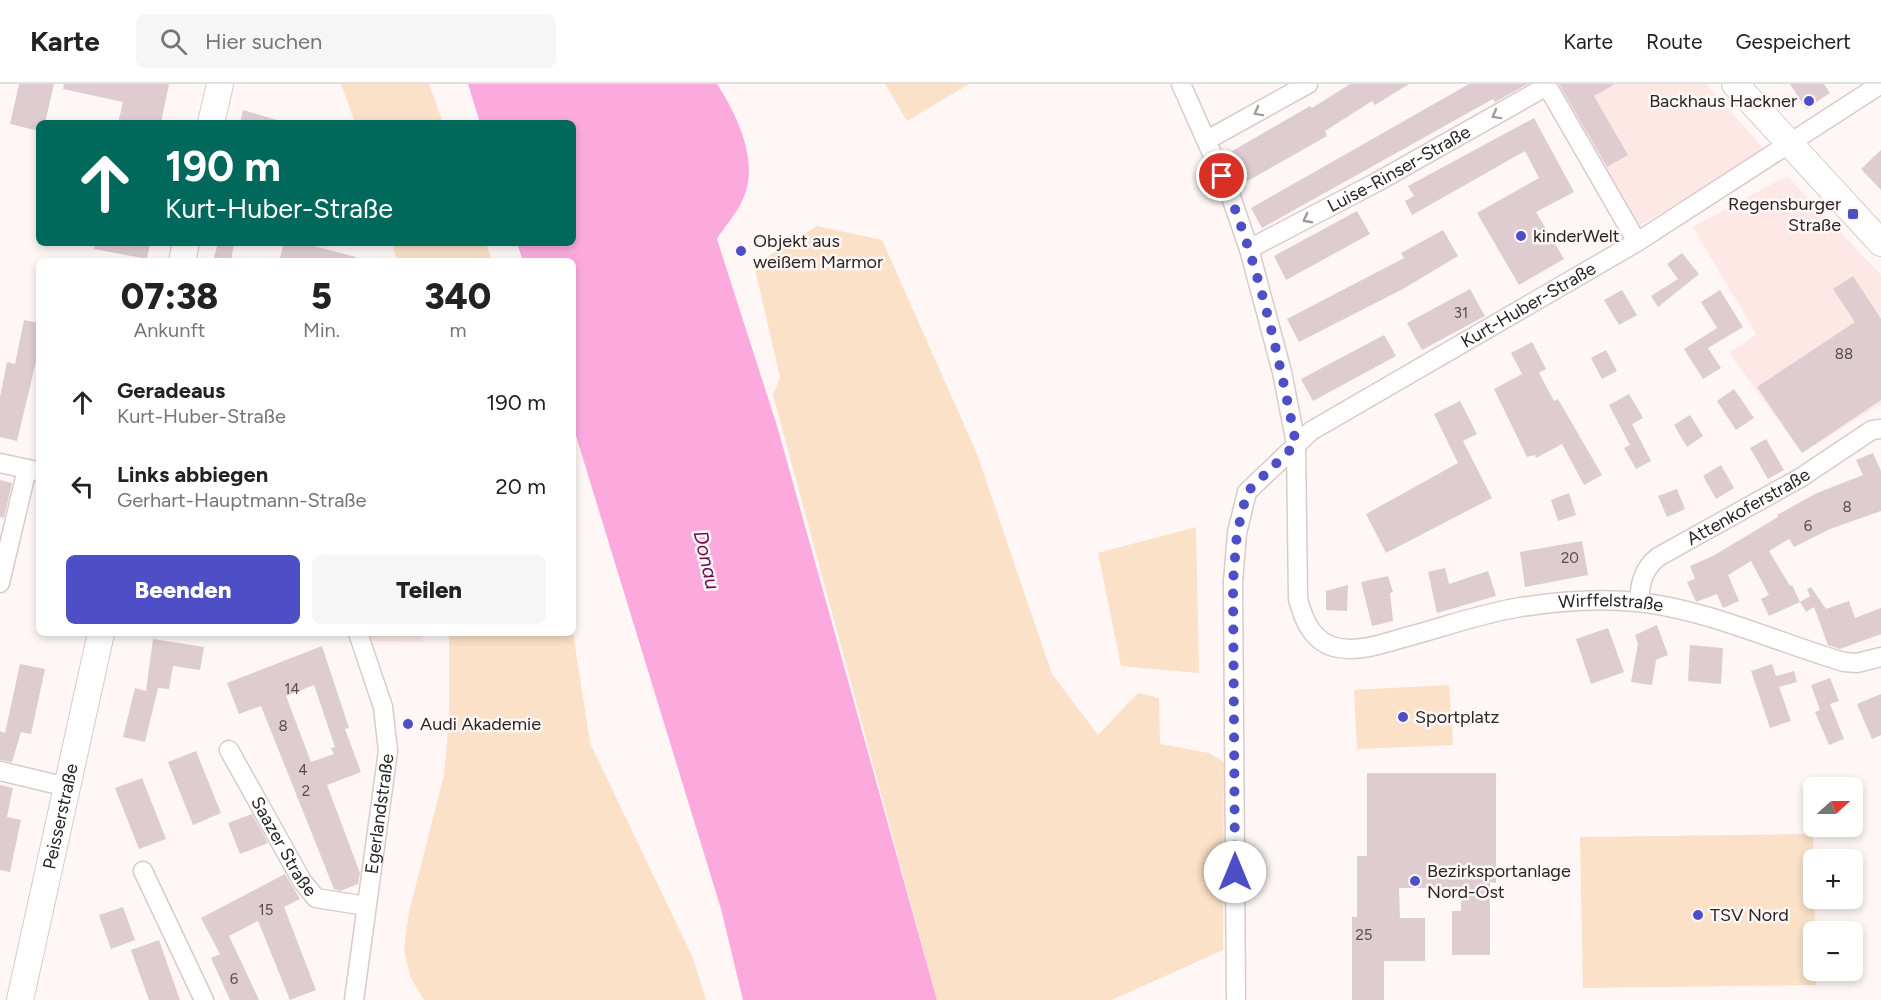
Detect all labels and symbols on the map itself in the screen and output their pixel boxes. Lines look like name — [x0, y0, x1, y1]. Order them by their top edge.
place label: Backhaus Hackner — [1649, 90, 1797, 112]
marker: Backhaus Hackner — [1802, 94, 1816, 108]
one-way arrow — [1254, 105, 1264, 116]
one-way arrow — [1492, 108, 1502, 119]
street label: Luise-Rinser-Straße — [1324, 120, 1474, 217]
pin — [1196, 150, 1247, 201]
place label: Regensburger Straße — [1728, 193, 1841, 236]
marker: Regensburger Straße — [1846, 207, 1860, 221]
one-way arrow — [1302, 212, 1313, 223]
place label: kinderWelt — [1533, 225, 1620, 247]
marker: kinderWelt — [1514, 229, 1528, 243]
place label: Objekt aus weißem Marmor — [753, 230, 883, 273]
marker: Objekt aus weißem Marmor — [734, 244, 748, 258]
street label: Kurt-Huber-Straße — [1457, 257, 1600, 353]
house number: 31 — [1454, 304, 1468, 322]
house number: 88 — [1835, 345, 1853, 363]
street label: Attenkoferstraße — [1683, 463, 1814, 550]
house number: 8 — [1842, 498, 1852, 516]
house number: 6 — [1804, 517, 1813, 535]
water label: Donau — [689, 528, 725, 592]
house number: 20 — [1561, 549, 1579, 567]
street label: Wirffelstraße — [1558, 589, 1665, 617]
house number: 14 — [284, 680, 300, 698]
place label: Sportplatz — [1415, 706, 1500, 728]
marker: Sportplatz — [1396, 710, 1410, 724]
place label: Audi Akademie — [420, 713, 541, 735]
house number: 8 — [278, 717, 288, 735]
marker: Audi Akademie — [401, 717, 415, 731]
street label: Egerlandstraße — [360, 752, 399, 875]
street label: Peisserstraße — [38, 761, 83, 871]
house number: 4 — [298, 761, 308, 779]
north arrow — [1803, 777, 1863, 837]
house number: 2 — [302, 782, 310, 800]
street label: Saazer Straße — [246, 793, 321, 901]
position arrow — [1203, 840, 1267, 904]
place label: Bezirksportanlage Nord-Ost — [1427, 860, 1571, 903]
marker: Bezirksportanlage Nord-Ost — [1408, 874, 1422, 888]
house number: 15 — [259, 901, 273, 919]
place label: TSV Nord — [1710, 904, 1789, 926]
marker: TSV Nord — [1691, 908, 1705, 922]
house number: 25 — [1355, 926, 1373, 944]
house number: 6 — [230, 970, 239, 988]

